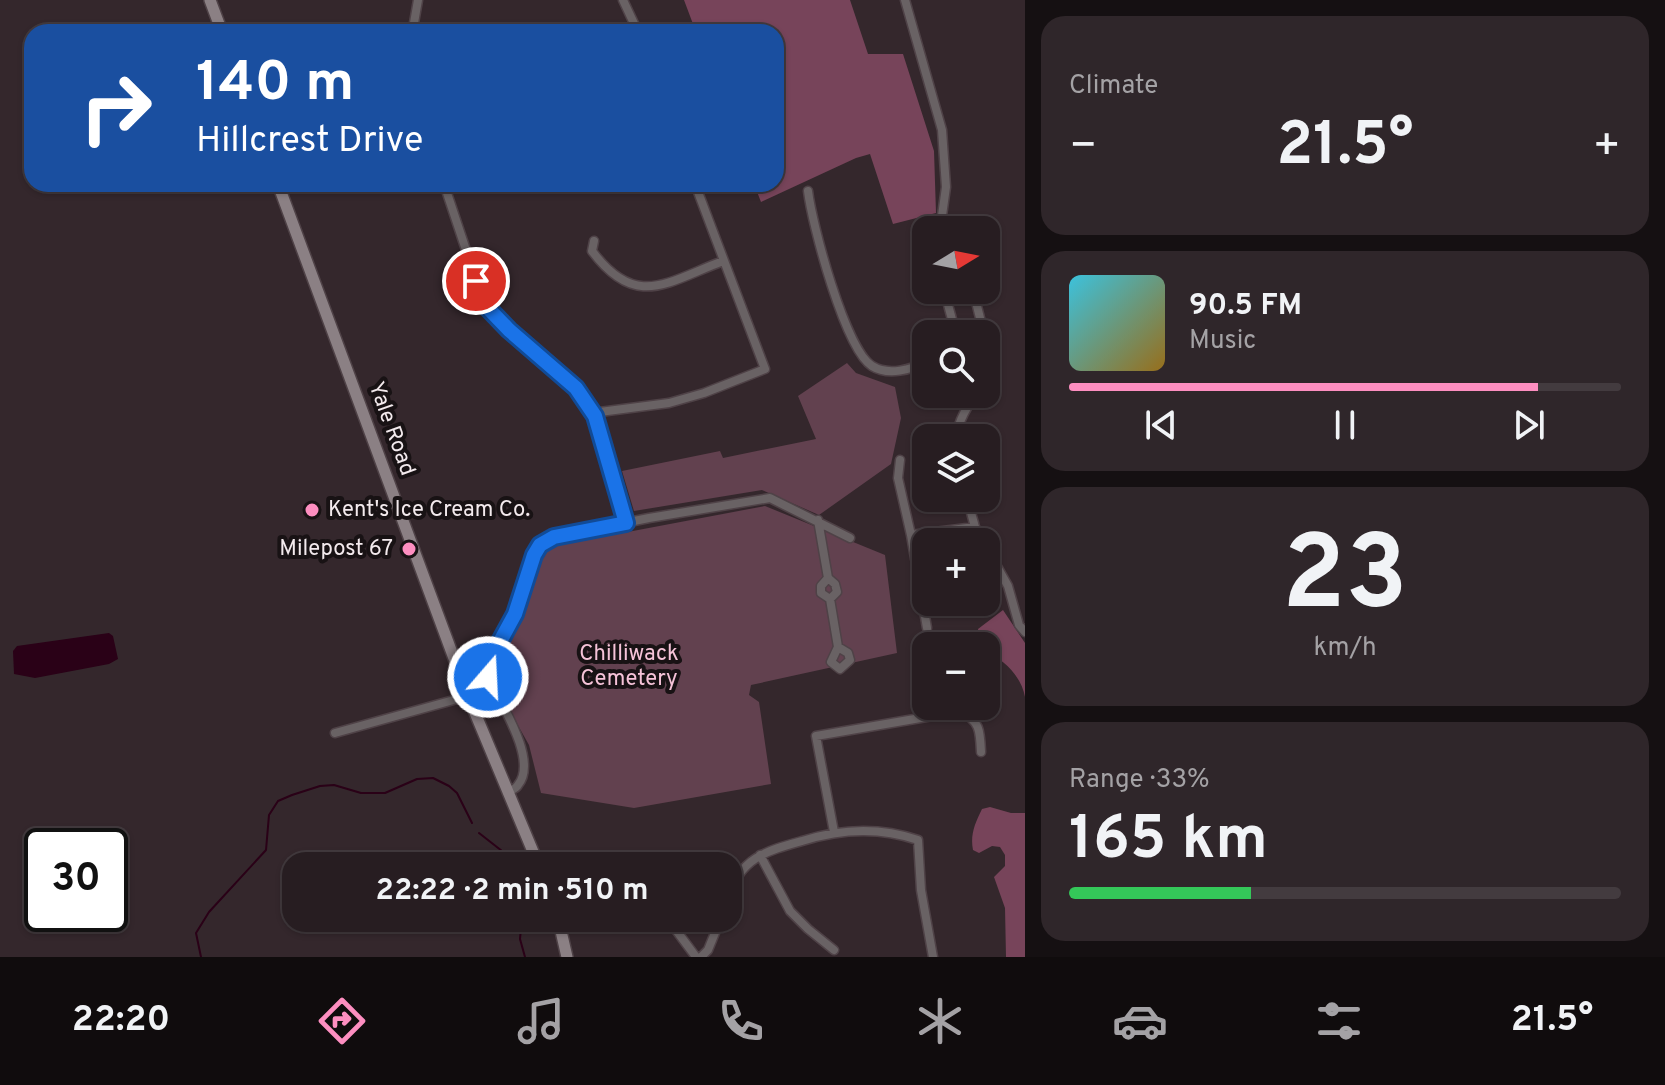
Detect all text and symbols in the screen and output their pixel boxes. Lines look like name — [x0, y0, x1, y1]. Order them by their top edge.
text: 140 m — [196, 50, 354, 120]
icon: right — [64, 56, 168, 160]
text: Climate — [1069, 70, 1158, 103]
text: 21.5° — [1276, 110, 1414, 186]
text: Hillcrest Drive — [196, 119, 423, 165]
text: − — [1069, 120, 1097, 176]
text: + — [1593, 120, 1621, 176]
north arrow — [912, 216, 1000, 304]
map controls — [912, 216, 1000, 720]
pin — [442, 247, 510, 315]
icon: arrive — [454, 259, 498, 303]
text: 90.5 FM — [1189, 288, 1302, 325]
button: search — [912, 320, 1000, 408]
text: Music — [1189, 325, 1256, 358]
street label: Yale Road — [362, 378, 420, 480]
icon: previous — [1139, 403, 1183, 447]
icon: pause — [1323, 403, 1367, 447]
icon: next — [1507, 403, 1551, 447]
button: layers — [912, 424, 1000, 512]
place label: Kent's Ice Cream Co. — [328, 497, 530, 524]
marker: Kent's Ice Cream Co. — [303, 501, 321, 519]
text: 23 — [1282, 514, 1408, 646]
button: + — [912, 528, 1000, 616]
place label: Milepost 67 — [279, 536, 393, 563]
marker: Milepost 67 — [400, 540, 418, 558]
button: − — [912, 632, 1000, 720]
text: km/h — [1313, 632, 1377, 665]
position arrow — [446, 635, 530, 719]
park label: Chilliwack Cemetery — [579, 641, 679, 693]
text: Range · 33% — [1069, 764, 1210, 797]
text: 165 km — [1069, 804, 1268, 880]
speed limit sign: 30 — [24, 828, 128, 932]
text: 22:22 · 2 min · 510 m — [376, 873, 648, 910]
icon: directions — [314, 993, 370, 1049]
icon: music — [513, 993, 569, 1049]
icon: phone — [713, 993, 769, 1049]
icon: climate — [912, 993, 968, 1049]
icon: car — [1112, 993, 1168, 1049]
icon: filters — [1311, 993, 1367, 1049]
text: 22:20 — [72, 998, 170, 1044]
text: 21.5° — [1511, 998, 1593, 1044]

